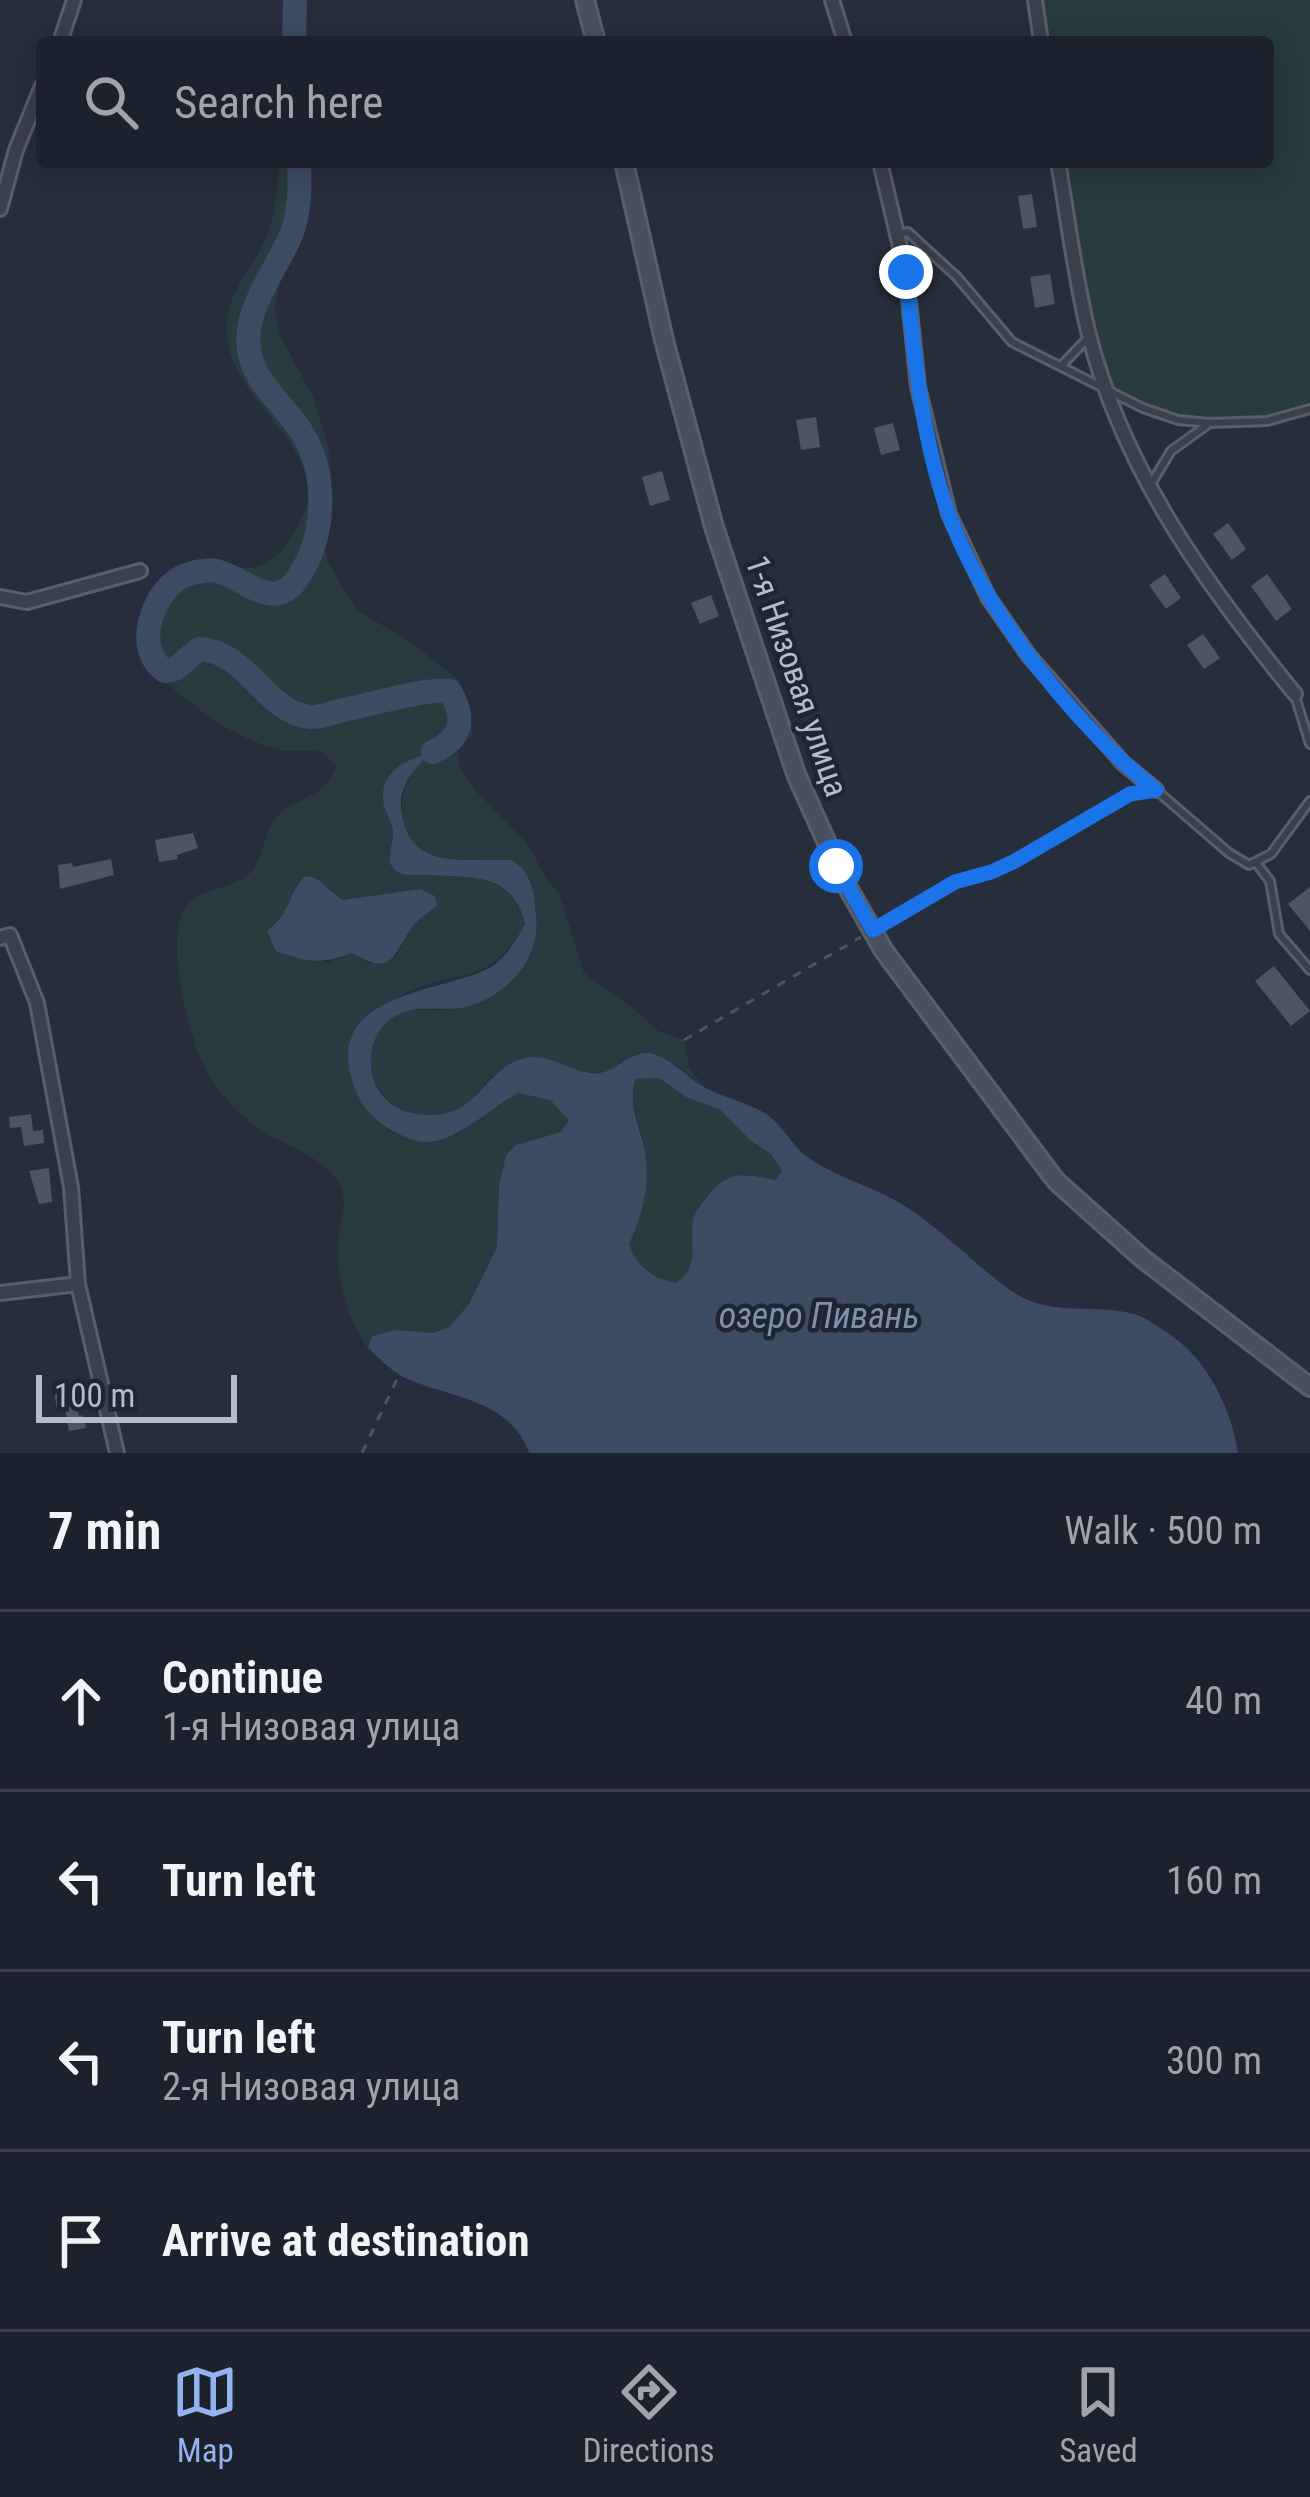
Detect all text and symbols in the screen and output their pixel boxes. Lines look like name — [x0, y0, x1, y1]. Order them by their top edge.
search box — [36, 36, 1274, 168]
icon: search — [78, 69, 144, 135]
text: Search here — [174, 76, 383, 129]
route end — [879, 245, 933, 299]
street label: 1-я Низовая улица — [737, 550, 857, 802]
route start — [809, 839, 863, 893]
water label: озеро Пивань — [719, 1295, 919, 1337]
scale bar — [36, 1369, 237, 1422]
text: 100 m — [54, 1376, 135, 1415]
text: 7 min — [48, 1502, 161, 1561]
text: Walk · 500 m — [1064, 1508, 1262, 1554]
text: Continue — [162, 1651, 323, 1704]
icon: ahead — [48, 1668, 114, 1734]
text: 40 m — [1185, 1678, 1262, 1724]
text: 1-я Низовая улица — [162, 1704, 460, 1750]
icon: left — [48, 1848, 114, 1914]
text: Turn left — [162, 1854, 316, 1907]
text: 160 m — [1166, 1858, 1262, 1904]
text: Turn left — [162, 2011, 316, 2064]
icon: left — [48, 2028, 114, 2094]
text: 300 m — [1166, 2038, 1262, 2084]
text: 2-я Низовая улица — [162, 2064, 460, 2110]
icon: arrive — [48, 2208, 114, 2274]
text: Arrive at destination — [162, 2214, 530, 2267]
tab: Map — [172, 2359, 238, 2470]
tab: Directions — [583, 2359, 715, 2470]
tab: Saved — [1059, 2359, 1138, 2470]

